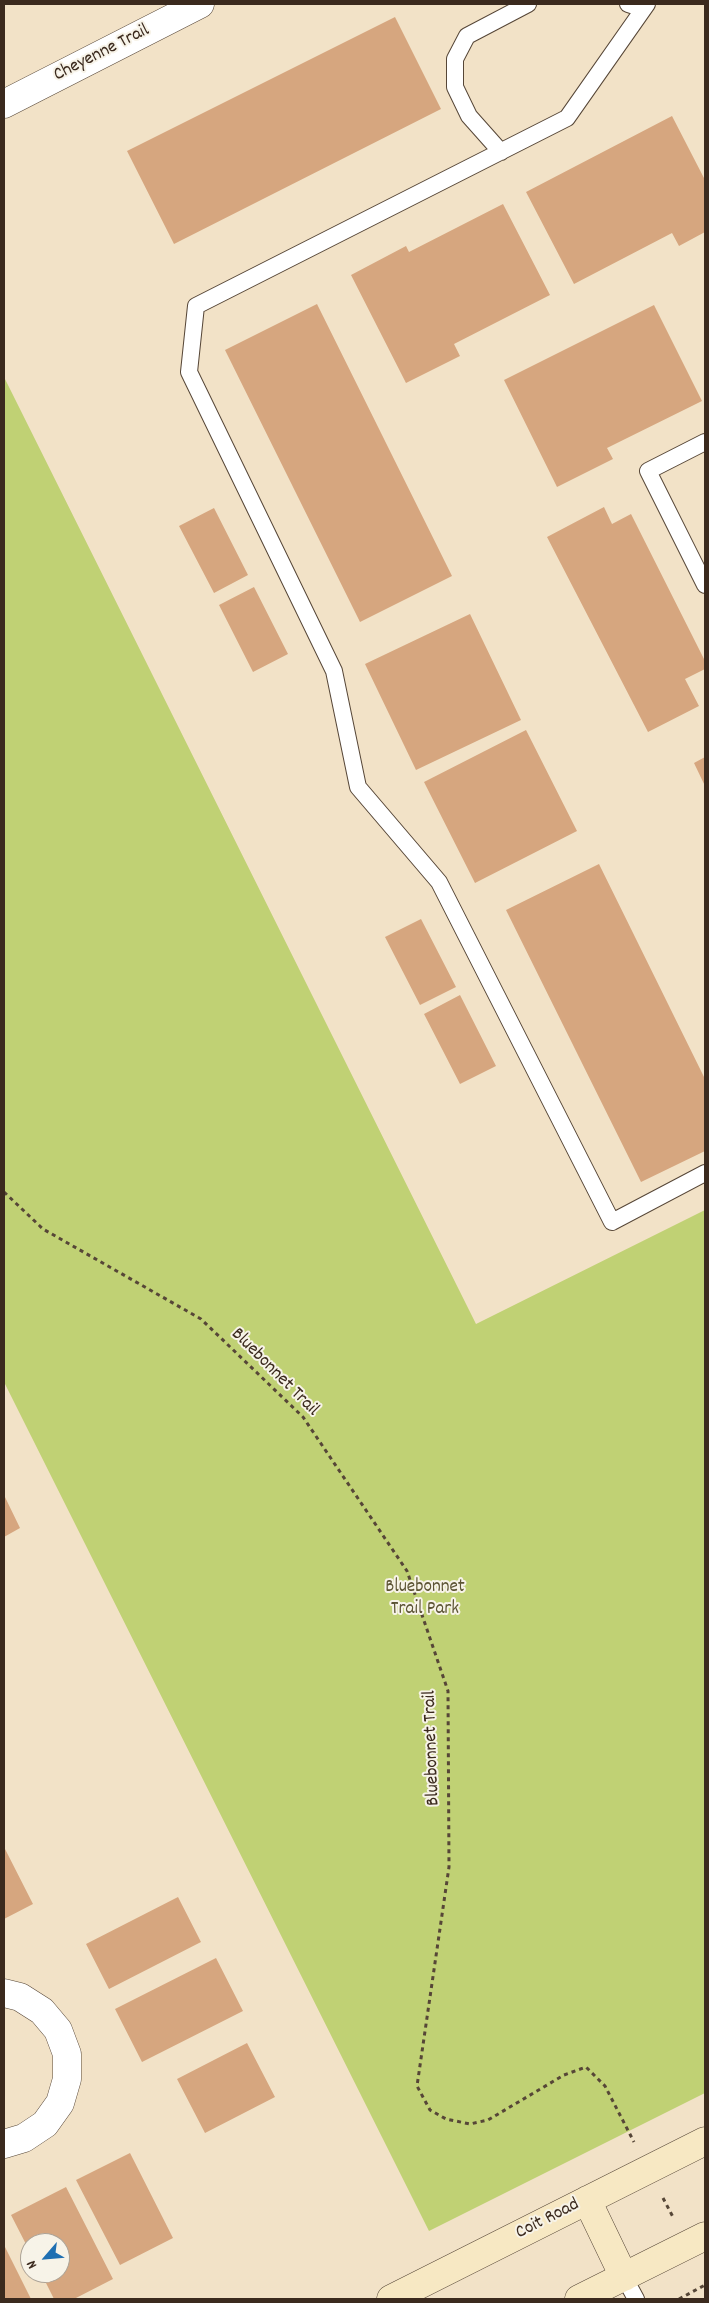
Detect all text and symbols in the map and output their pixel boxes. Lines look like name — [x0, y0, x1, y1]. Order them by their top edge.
street label: Cheyenne Trail — [50, 20, 154, 88]
street label: Bluebonnet Trail — [225, 1324, 323, 1422]
park label: Bluebonnet Trail Park — [385, 1577, 465, 1621]
street label: Bluebonnet Trail — [420, 1690, 446, 1806]
street label: Coit Road — [512, 2194, 584, 2246]
north arrow — [20, 2233, 70, 2283]
text: N — [22, 2257, 43, 2272]

